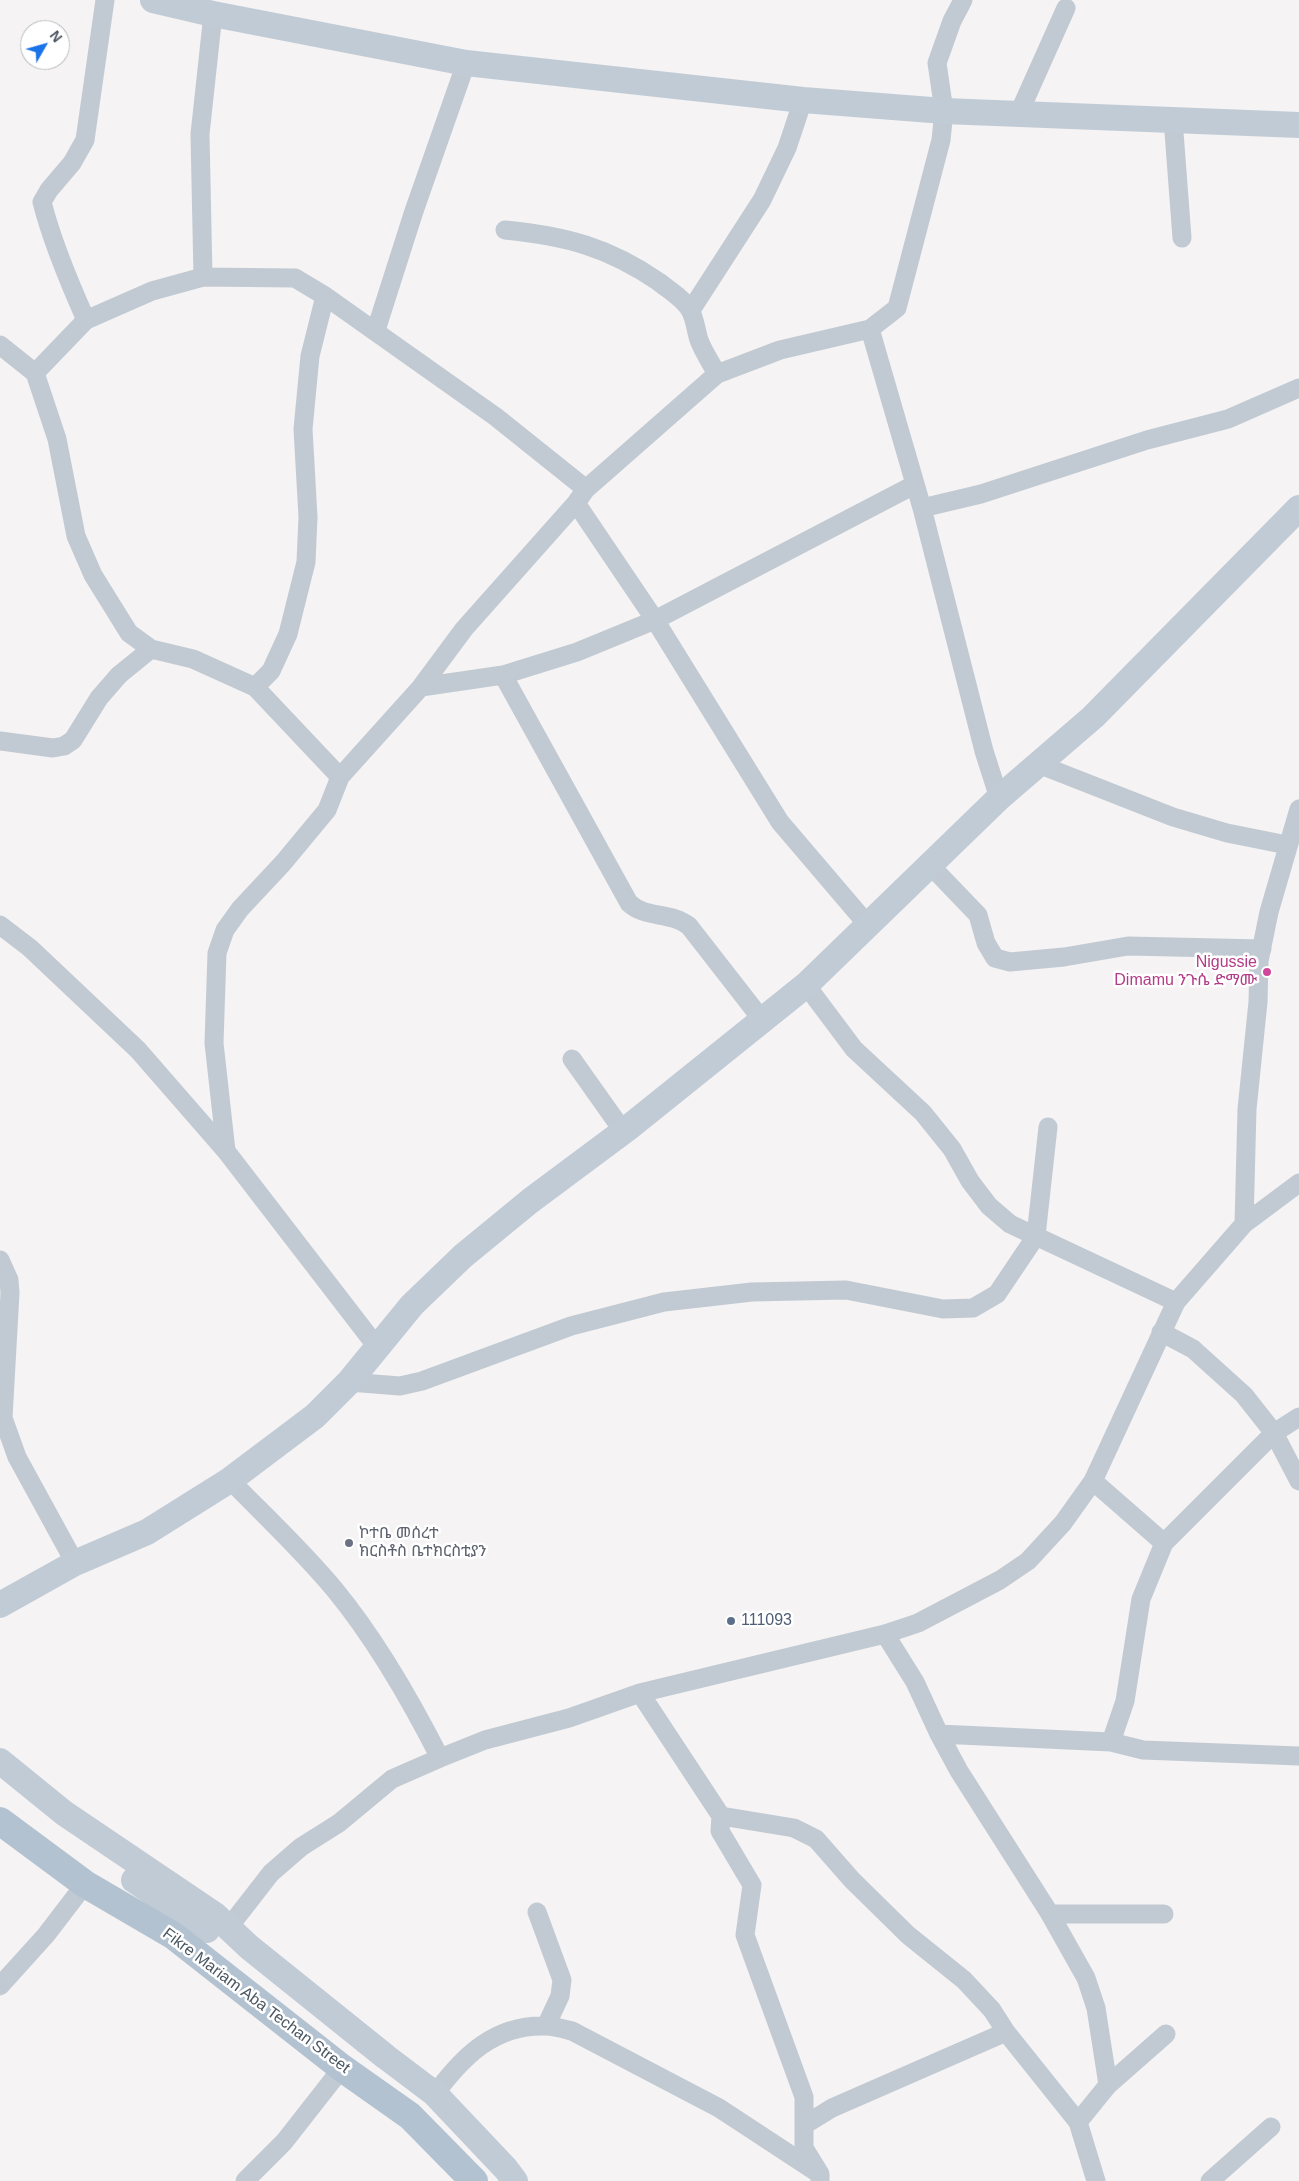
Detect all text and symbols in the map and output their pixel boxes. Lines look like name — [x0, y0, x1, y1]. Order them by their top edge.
north arrow — [20, 20, 70, 70]
text: N — [47, 27, 65, 45]
place label: Nigussie Dimamu ንጉሴ ድማሙ — [1114, 953, 1257, 991]
marker: Nigussie Dimamu ንጉሴ ድማሙ — [1261, 966, 1273, 978]
place label: ኮተቤ መሰረተ ክርስቶስ ቤተክርስቲያን — [359, 1524, 486, 1562]
marker: ኮተቤ መሰረተ ክርስቶስ ቤተክርስቲያን — [343, 1537, 355, 1549]
place label: 111093 — [741, 1611, 792, 1631]
marker: 111093 — [725, 1615, 737, 1627]
street label: Fikre Mariam Aba Techan Street — [159, 1924, 353, 2078]

